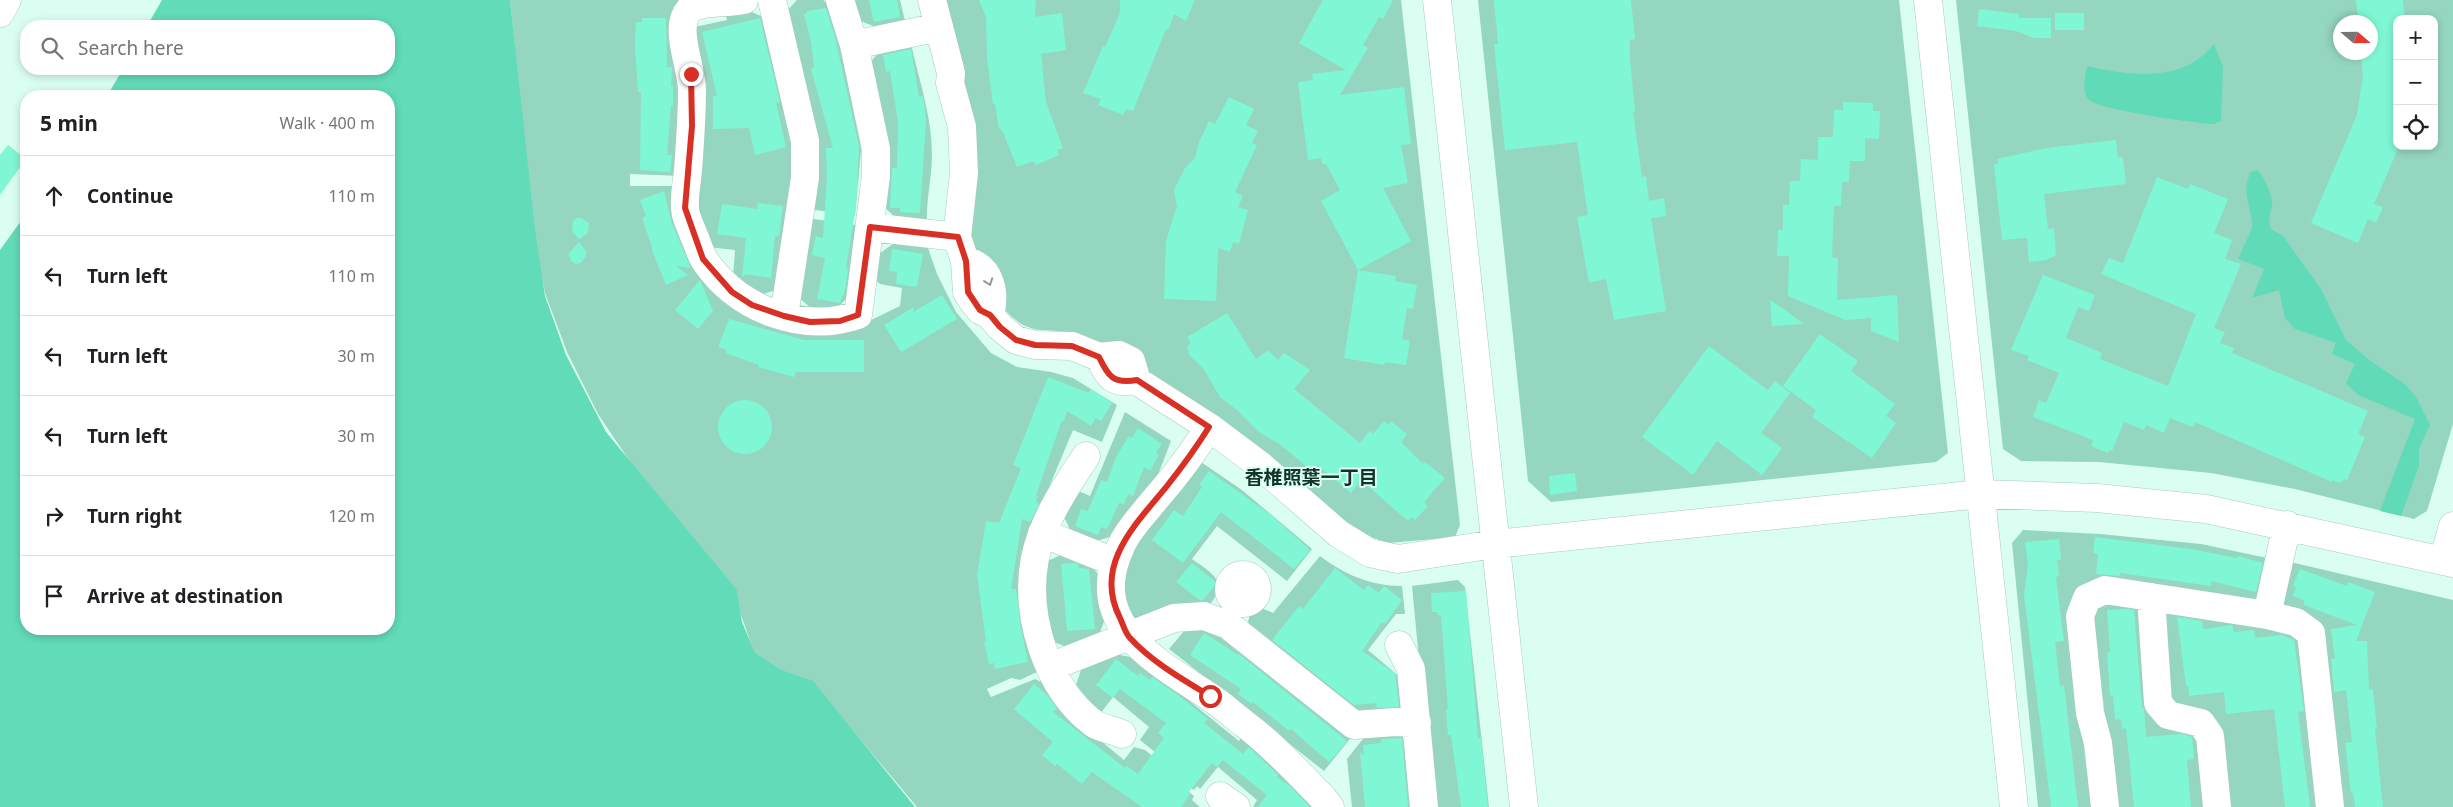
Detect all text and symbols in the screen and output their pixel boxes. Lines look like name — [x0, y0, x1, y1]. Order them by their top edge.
north arrow — [2333, 15, 2378, 60]
map controls — [2393, 15, 2438, 150]
button: + — [2393, 15, 2438, 60]
search box — [20, 20, 395, 75]
icon: search — [38, 34, 66, 62]
text: Search here — [78, 35, 184, 61]
button: − — [2393, 60, 2438, 105]
route end — [680, 63, 703, 86]
button: locate — [2393, 105, 2438, 150]
text: 5 min — [40, 109, 98, 137]
text: Walk · 400 m — [280, 112, 375, 134]
icon: ahead — [40, 182, 68, 210]
text: Continue — [87, 183, 173, 209]
text: 110 m — [328, 185, 375, 207]
icon: left — [40, 262, 68, 290]
text: Turn left — [87, 263, 168, 289]
text: 110 m — [328, 265, 375, 287]
one-way arrow — [983, 277, 993, 286]
icon: left — [40, 342, 68, 370]
text: Turn left — [87, 343, 168, 369]
text: 30 m — [338, 345, 375, 367]
icon: left — [40, 422, 68, 450]
text: Turn left — [87, 423, 168, 449]
text: 30 m — [338, 425, 375, 447]
district label: 香椎照葉一丁目 — [1244, 464, 1378, 490]
icon: right — [40, 502, 68, 530]
text: Turn right — [87, 503, 182, 529]
text: 120 m — [328, 505, 375, 527]
icon: arrive — [40, 582, 68, 610]
text: Arrive at destination — [87, 583, 283, 609]
route start — [1199, 685, 1222, 708]

